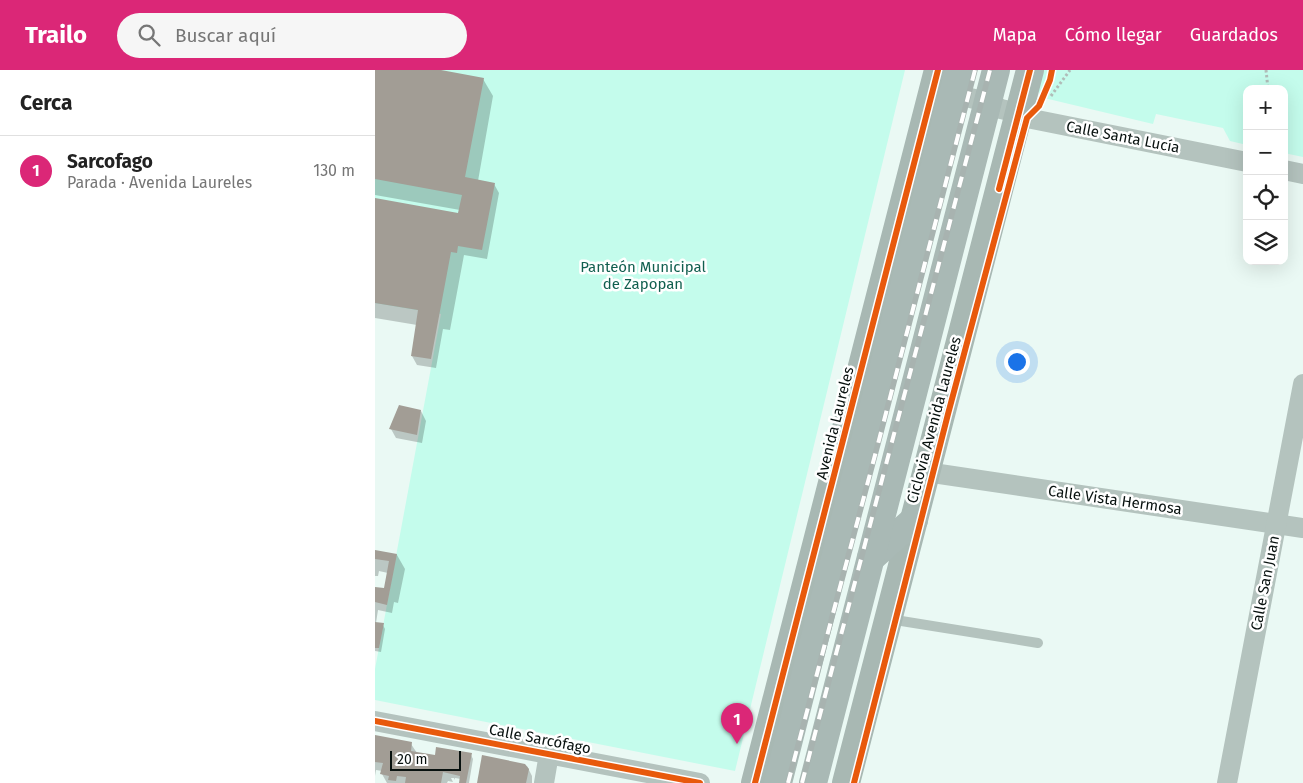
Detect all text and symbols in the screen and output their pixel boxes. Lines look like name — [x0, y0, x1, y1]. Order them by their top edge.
search box — [117, 13, 467, 58]
text: Trailo — [25, 21, 87, 49]
icon: search — [135, 21, 163, 49]
text: Buscar aquí — [175, 24, 276, 47]
text: Mapa — [993, 24, 1037, 46]
text: Cómo llegar — [1065, 24, 1162, 46]
text: Guardados — [1190, 24, 1278, 46]
map controls — [1243, 85, 1288, 265]
button: + — [1243, 85, 1288, 130]
text: Cerca — [20, 90, 72, 116]
street label: Calle Santa Lucía — [1065, 117, 1181, 157]
button: − — [1243, 130, 1288, 175]
text: Sarcofago — [67, 150, 153, 173]
text: 1 — [32, 161, 40, 180]
text: 130 m — [313, 161, 355, 180]
text: Parada · Avenida Laureles — [67, 173, 252, 192]
button: locate — [1243, 175, 1288, 220]
button: layers — [1243, 220, 1288, 265]
park label: Panteón Municipal de Zapopan — [580, 258, 706, 293]
street label: Ciclovia Avenida Laureles — [903, 335, 965, 505]
your location — [1004, 349, 1030, 375]
street label: Avenida Laureles — [812, 365, 858, 481]
street label: Calle Vista Hermosa — [1047, 482, 1183, 518]
street label: Calle San Juan — [1247, 534, 1283, 632]
pin: 1 — [721, 703, 753, 744]
street label: Calle Sarcófago — [487, 720, 593, 758]
scale bar — [390, 748, 461, 771]
text: 20 m — [397, 751, 427, 768]

